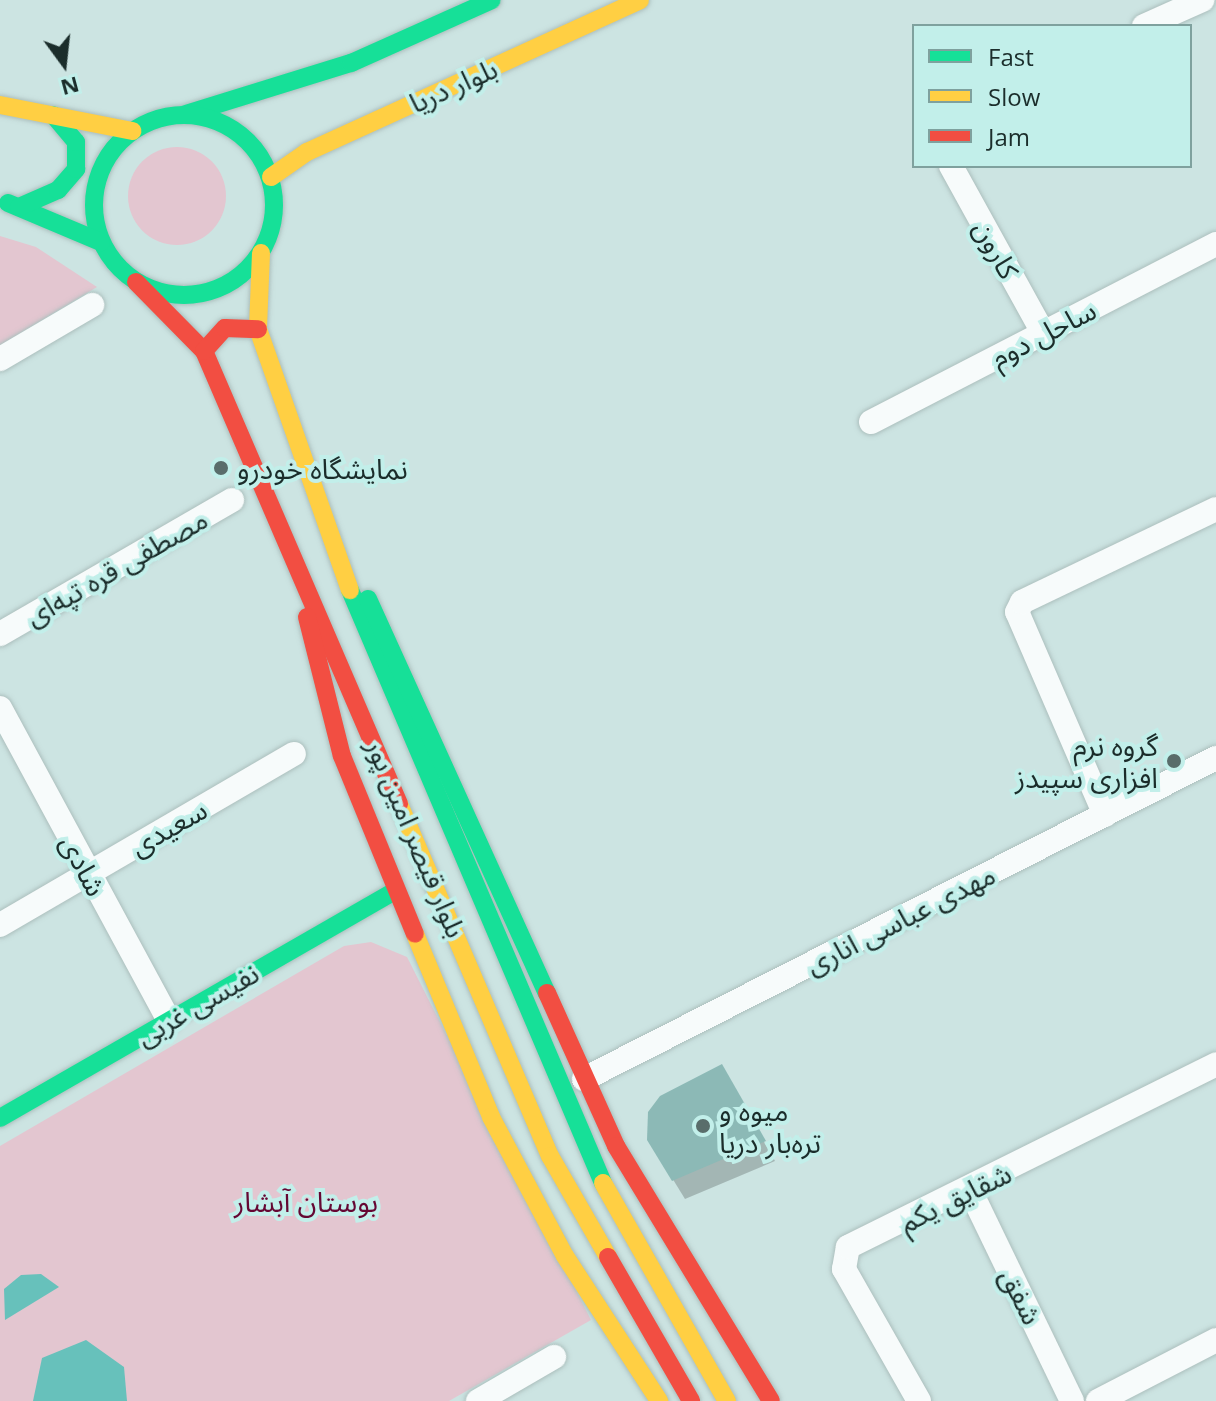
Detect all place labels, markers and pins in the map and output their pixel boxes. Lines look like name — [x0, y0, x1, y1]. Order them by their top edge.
place label: نمایشگاه خودرو — [237, 451, 408, 485]
marker: نمایشگاه خودرو — [212, 459, 230, 477]
place label: گروه نرم افزاری سپیدز — [1015, 728, 1158, 794]
marker: گروه نرم افزاری سپیدز — [1165, 752, 1183, 770]
place label: میوه و تره‌بار دریا — [719, 1093, 821, 1159]
marker: میوه و تره‌بار دریا — [694, 1117, 712, 1135]

